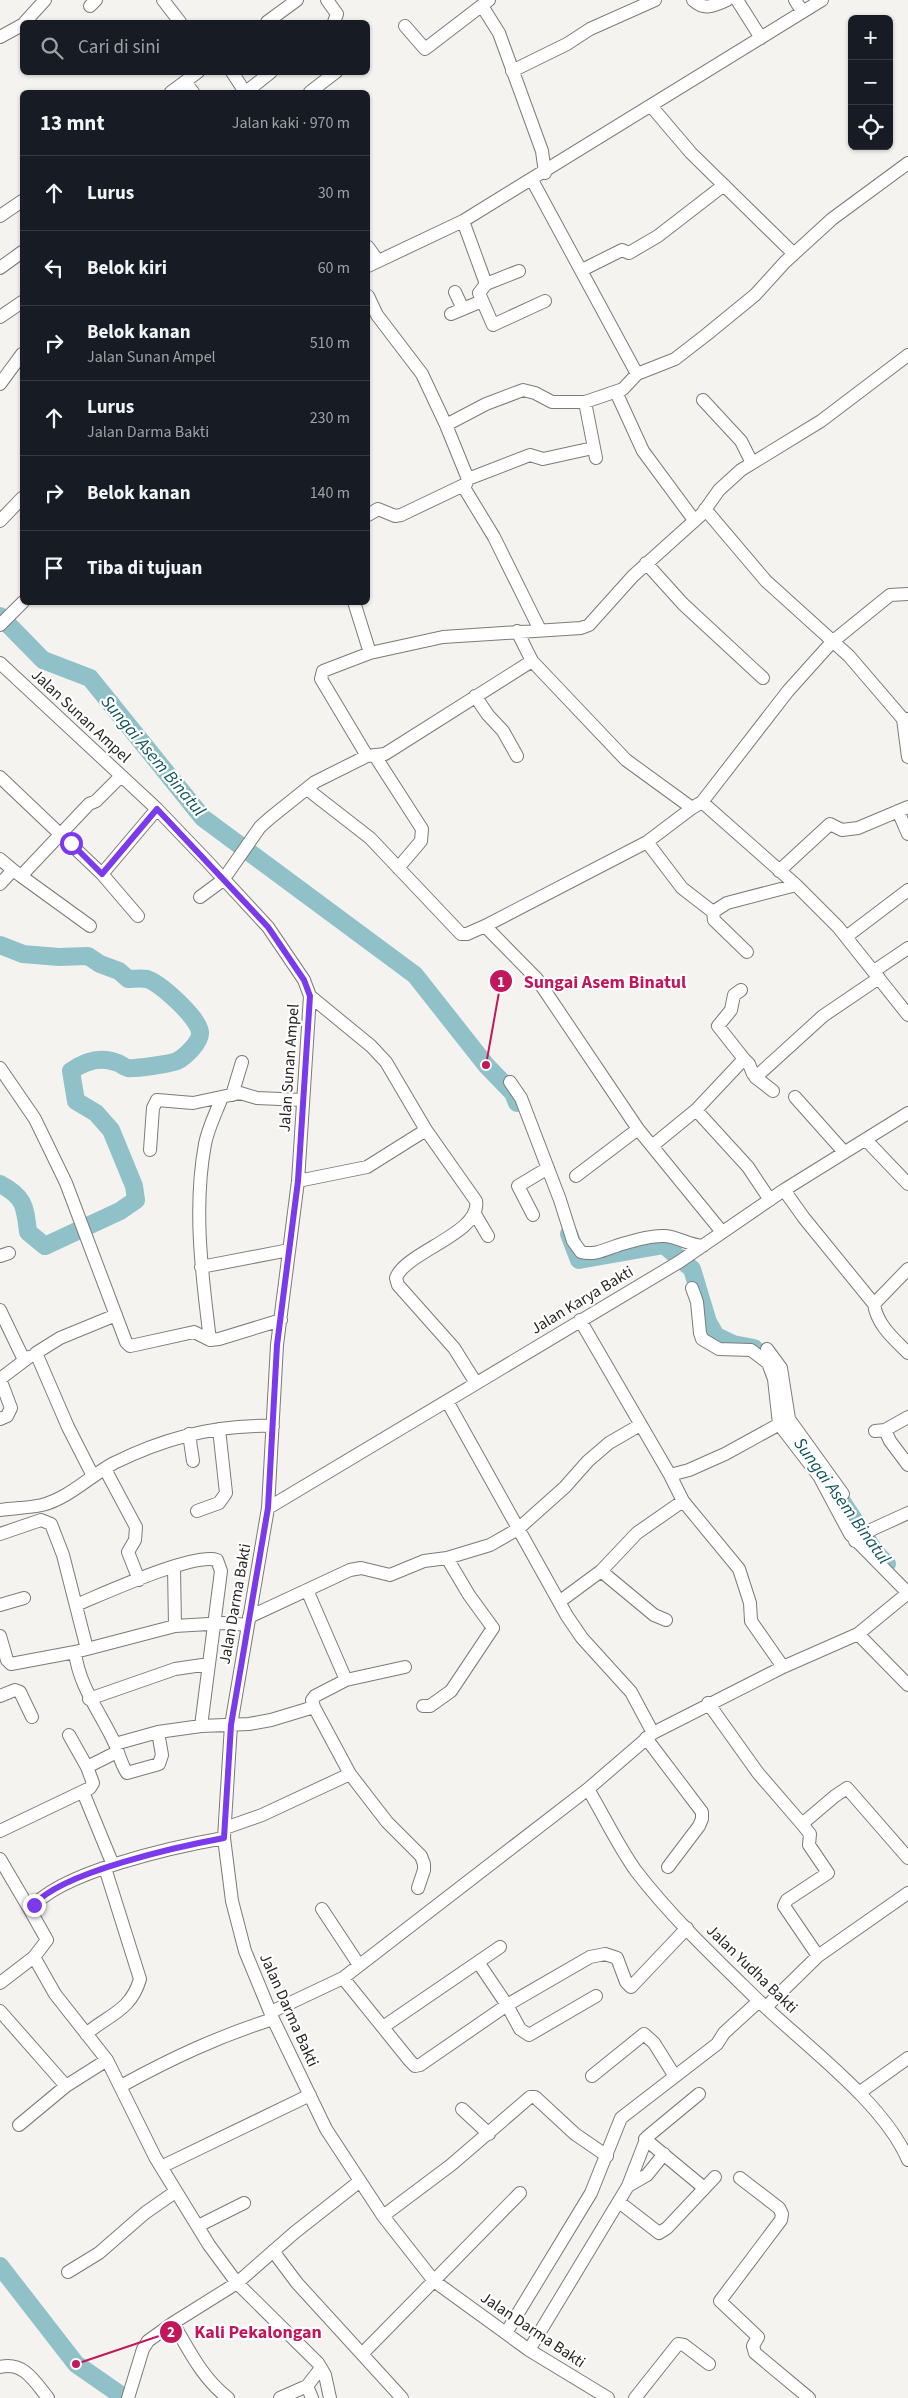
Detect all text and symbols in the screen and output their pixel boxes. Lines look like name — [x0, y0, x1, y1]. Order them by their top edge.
map controls — [848, 15, 893, 150]
button: + — [848, 15, 893, 60]
search box — [20, 20, 370, 75]
icon: search — [38, 34, 66, 62]
text: Cari di sini — [78, 34, 160, 61]
button: − — [848, 60, 893, 105]
button: locate — [848, 105, 893, 150]
text: 13 mnt — [40, 108, 104, 138]
text: Jalan kaki · 970 m — [232, 112, 350, 134]
icon: ahead — [40, 179, 68, 207]
text: Lurus — [87, 180, 134, 207]
text: 30 m — [318, 182, 350, 204]
icon: left — [40, 254, 68, 282]
text: Belok kiri — [87, 255, 167, 282]
text: 60 m — [318, 257, 350, 279]
text: Belok kanan — [87, 319, 191, 346]
icon: right — [40, 329, 68, 357]
text: 510 m — [310, 332, 350, 354]
text: Jalan Sunan Ampel — [87, 346, 216, 368]
text: Lurus — [87, 394, 134, 421]
icon: ahead — [40, 404, 68, 432]
text: 230 m — [310, 407, 350, 429]
text: Jalan Darma Bakti — [87, 421, 209, 443]
icon: right — [40, 479, 68, 507]
text: Belok kanan — [87, 480, 191, 507]
text: 140 m — [310, 482, 350, 504]
icon: arrive — [40, 554, 68, 582]
text: Tiba di tujuan — [87, 555, 202, 582]
street label: Jalan Sunan Ampel — [26, 664, 136, 768]
water label: Sungai Asem Binatul — [95, 690, 212, 822]
route start — [60, 832, 83, 855]
callout: Sungai Asem Binatul — [489, 965, 696, 998]
text: Sungai Asem Binatul — [524, 970, 686, 995]
text: 1 — [497, 972, 505, 993]
street label: Jalan Sunan Ampel — [274, 1003, 304, 1133]
street label: Jalan Karya Bakti — [527, 1261, 637, 1339]
water label: Sungai Asem Binatul — [787, 1433, 897, 1570]
street label: Jalan Darma Bakti — [214, 1542, 256, 1666]
route end — [23, 1894, 46, 1917]
street label: Jalan Yudha Bakti — [702, 1920, 802, 2018]
street label: Jalan Darma Bakti — [254, 1950, 324, 2070]
street label: Jalan Darma Bakti — [476, 2287, 590, 2373]
callout: Kali Pekalongan — [159, 2315, 331, 2348]
text: Kali Pekalongan — [194, 2320, 322, 2345]
text: 2 — [167, 2322, 175, 2343]

